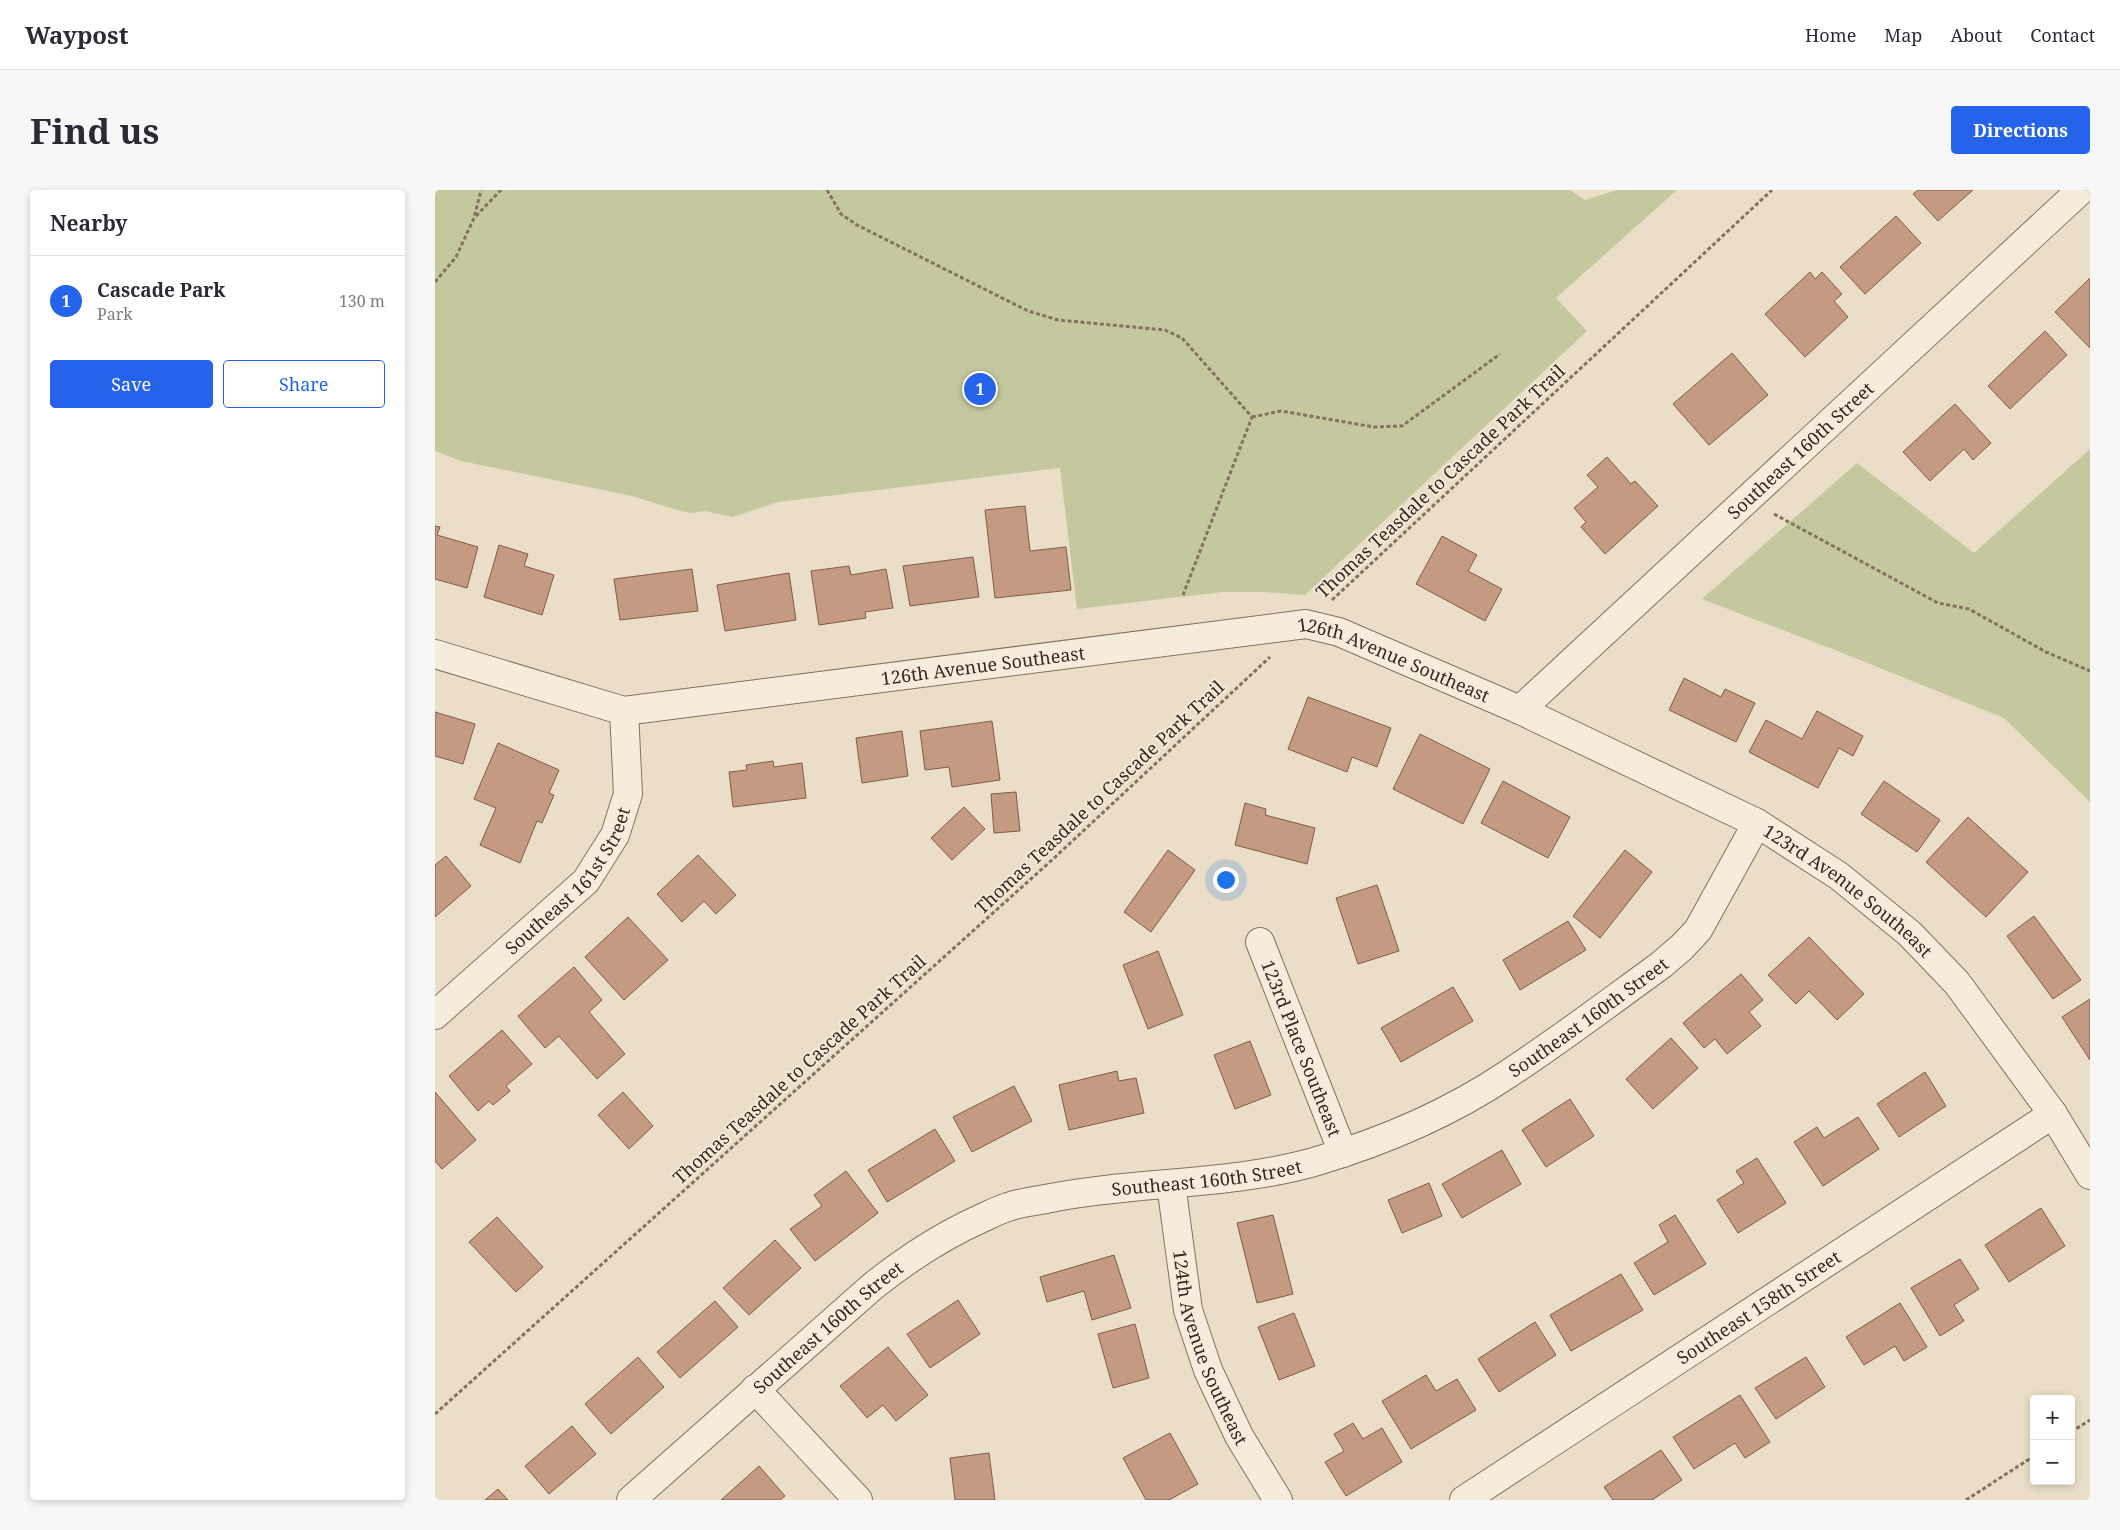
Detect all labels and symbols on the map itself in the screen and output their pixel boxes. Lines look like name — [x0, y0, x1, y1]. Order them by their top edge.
street label: Thomas Teasdale to Cascade Park Trail — [1310, 359, 1570, 603]
pin: 1 — [964, 370, 996, 408]
street label: Southeast 160th Street — [1722, 377, 1878, 524]
street label: 126th Avenue Southeast — [1296, 612, 1493, 707]
street label: 126th Avenue Southeast — [879, 640, 1086, 690]
street label: Thomas Teasdale to Cascade Park Trail — [969, 675, 1229, 919]
street label: Southeast 161st Street — [500, 804, 635, 960]
street label: 123rd Avenue Southeast — [1759, 818, 1938, 962]
your location — [1213, 867, 1239, 893]
street label: Thomas Teasdale to Cascade Park Trail — [668, 949, 931, 1189]
street label: Southeast 160th Street — [1504, 952, 1673, 1083]
street label: 123rd Place Southeast — [1256, 956, 1347, 1140]
street label: Southeast 160th Street — [1110, 1154, 1304, 1201]
street label: Southeast 158th Street — [1672, 1245, 1845, 1370]
street label: 124th Avenue Southeast — [1168, 1248, 1254, 1449]
street label: Southeast 160th Street — [748, 1255, 908, 1399]

